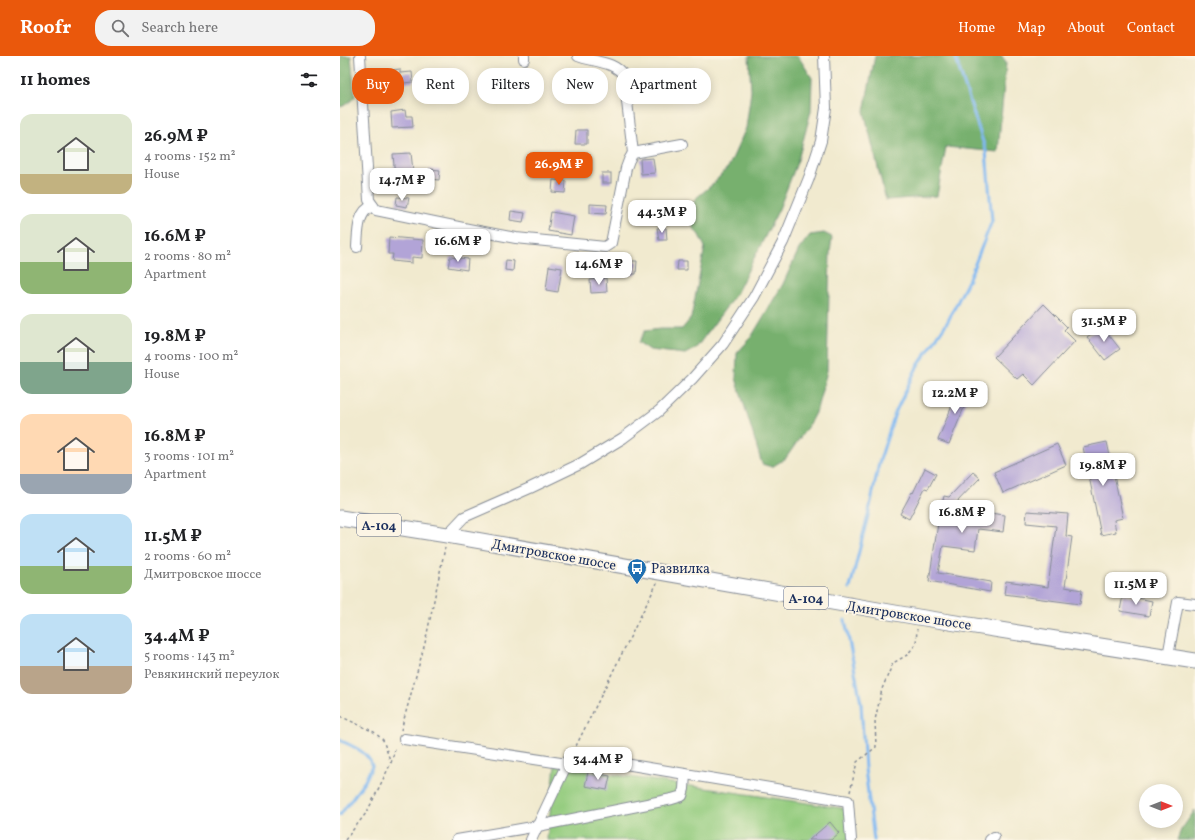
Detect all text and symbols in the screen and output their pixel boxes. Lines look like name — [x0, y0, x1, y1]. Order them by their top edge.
search box — [95, 10, 375, 46]
text: Roofr — [20, 15, 71, 41]
icon: search — [109, 17, 131, 39]
text: Search here — [141, 18, 218, 39]
text: Home — [958, 19, 995, 38]
text: Map — [1017, 19, 1045, 38]
text: About — [1067, 19, 1105, 38]
text: Contact — [1127, 19, 1175, 38]
chip: Buy — [352, 68, 404, 104]
chip: Rent — [412, 68, 469, 104]
chip: Filters — [477, 68, 544, 104]
chip: New — [552, 68, 608, 104]
chip: Apartment — [616, 68, 711, 104]
text: 11 homes — [20, 69, 90, 92]
icon: filters — [298, 69, 320, 91]
text: 26.9M ₽ — [144, 125, 208, 148]
icon: home — [52, 130, 100, 178]
text: 4 rooms · 152 m² — [144, 148, 236, 166]
pin: 26.9M ₽ — [522, 152, 596, 186]
text: 26.9M ₽ — [535, 156, 583, 174]
text: House — [144, 166, 180, 184]
pin: 14.7M ₽ — [365, 168, 439, 202]
text: 14.7M ₽ — [379, 172, 425, 190]
pin: 44.3M ₽ — [625, 200, 699, 234]
text: 44.3M ₽ — [637, 204, 687, 222]
text: 16.6M ₽ — [144, 225, 206, 248]
pin: 16.6M ₽ — [421, 229, 495, 263]
icon: home — [52, 230, 100, 278]
text: 16.6M ₽ — [434, 233, 482, 251]
text: 2 rooms · 80 m² — [144, 248, 231, 266]
pin: 14.6M ₽ — [562, 252, 636, 286]
text: 14.6M ₽ — [575, 256, 623, 274]
text: Apartment — [144, 266, 207, 284]
pin: 31.5M ₽ — [1067, 309, 1141, 343]
text: 31.5M ₽ — [1081, 313, 1127, 331]
text: 19.8M ₽ — [144, 325, 206, 348]
icon: home — [52, 330, 100, 378]
text: 4 rooms · 100 m² — [144, 348, 238, 366]
text: House — [144, 366, 180, 384]
pin: 12.2M ₽ — [918, 381, 992, 415]
text: 12.2M ₽ — [932, 385, 978, 403]
text: 16.8M ₽ — [144, 425, 206, 448]
icon: home — [52, 430, 100, 478]
text: 3 rooms · 101 m² — [144, 448, 234, 466]
pin: 19.8M ₽ — [1066, 453, 1140, 487]
text: 19.8M ₽ — [1079, 457, 1127, 475]
text: Apartment — [144, 466, 207, 484]
pin: 16.8M ₽ — [925, 500, 999, 534]
text: 16.8M ₽ — [938, 504, 986, 522]
road number: А-104 — [357, 514, 401, 536]
text: 11.5M ₽ — [144, 525, 202, 548]
icon: home — [52, 530, 100, 578]
street label: Дмитровское шоссе — [490, 535, 618, 576]
text: 2 rooms · 60 m² — [144, 548, 231, 566]
bus stop icon: Развилка — [626, 557, 648, 585]
place label: Развилка — [651, 560, 710, 579]
text: Дмитровское шоссе — [144, 566, 261, 584]
pin: 11.5M ₽ — [1099, 572, 1173, 606]
text: 11.5M ₽ — [1114, 576, 1158, 594]
road number: А-104 — [784, 587, 828, 609]
street label: Дмитровское шоссе — [845, 597, 973, 636]
text: 34.4M ₽ — [144, 625, 210, 648]
icon: home — [52, 630, 100, 678]
text: 5 rooms · 143 m² — [144, 648, 235, 666]
text: Ревякинский переулок — [144, 666, 279, 684]
pin: 34.4M ₽ — [561, 747, 635, 781]
text: 34.4M ₽ — [573, 751, 623, 769]
north arrow — [1139, 784, 1183, 828]
map controls — [1139, 784, 1183, 828]

